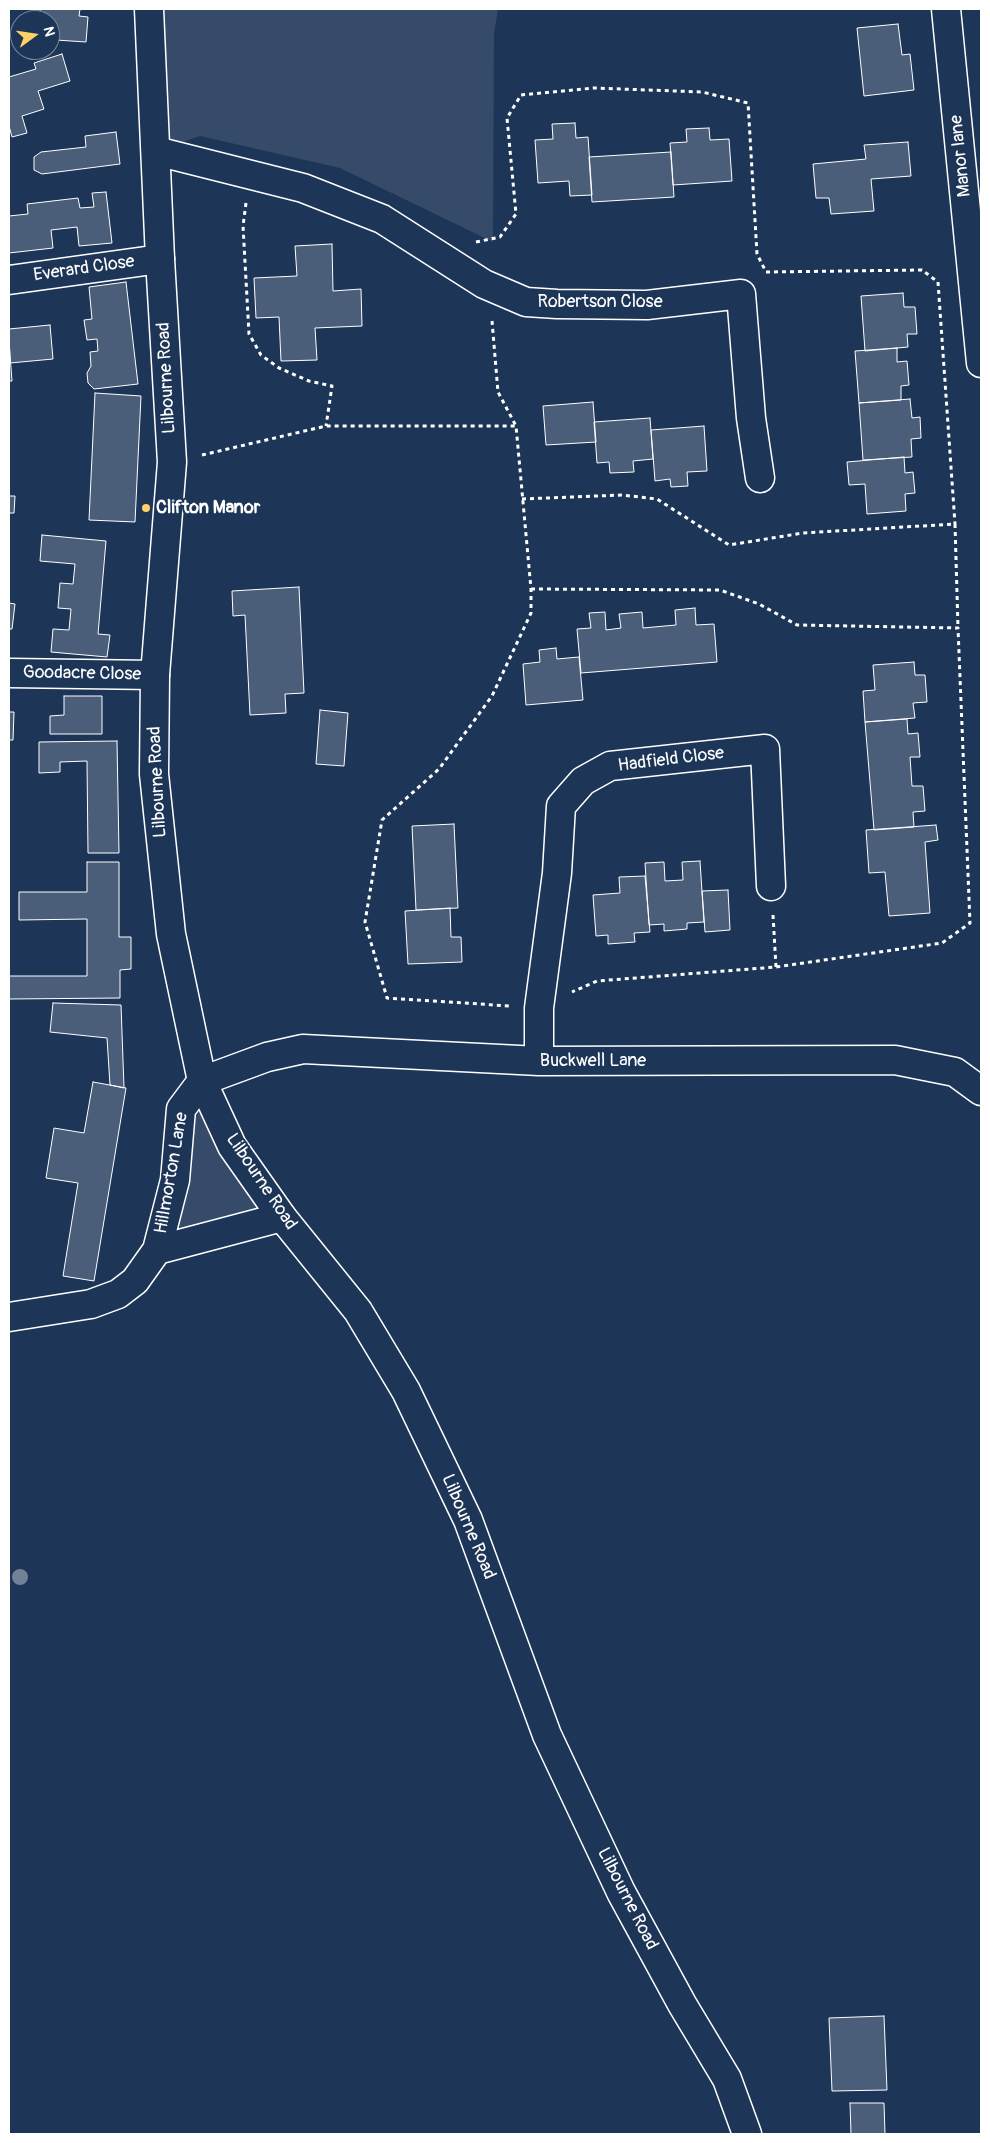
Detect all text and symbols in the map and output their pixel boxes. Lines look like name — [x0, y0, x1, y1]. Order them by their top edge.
north arrow — [10, 10, 60, 60]
text: N — [40, 25, 58, 38]
street label: Manor lane — [946, 114, 976, 198]
street label: Everard Close — [32, 251, 136, 287]
street label: Robertson Close — [537, 291, 663, 313]
street label: Lilbourne Road — [153, 322, 181, 434]
place label: Clifton Manor — [156, 497, 260, 519]
marker: Clifton Manor — [140, 502, 152, 514]
street label: Goodacre Close — [23, 662, 141, 686]
street label: Lilbourne Road — [144, 726, 172, 838]
street label: Hadfield Close — [617, 743, 725, 777]
street label: Buckwell Lane — [540, 1050, 646, 1072]
street label: Hillmorton Lane — [151, 1110, 193, 1236]
street label: Lilbourne Road — [221, 1130, 301, 1234]
street label: Lilbourne Road — [436, 1471, 500, 1583]
street label: Lilbourne Road — [592, 1844, 662, 1954]

